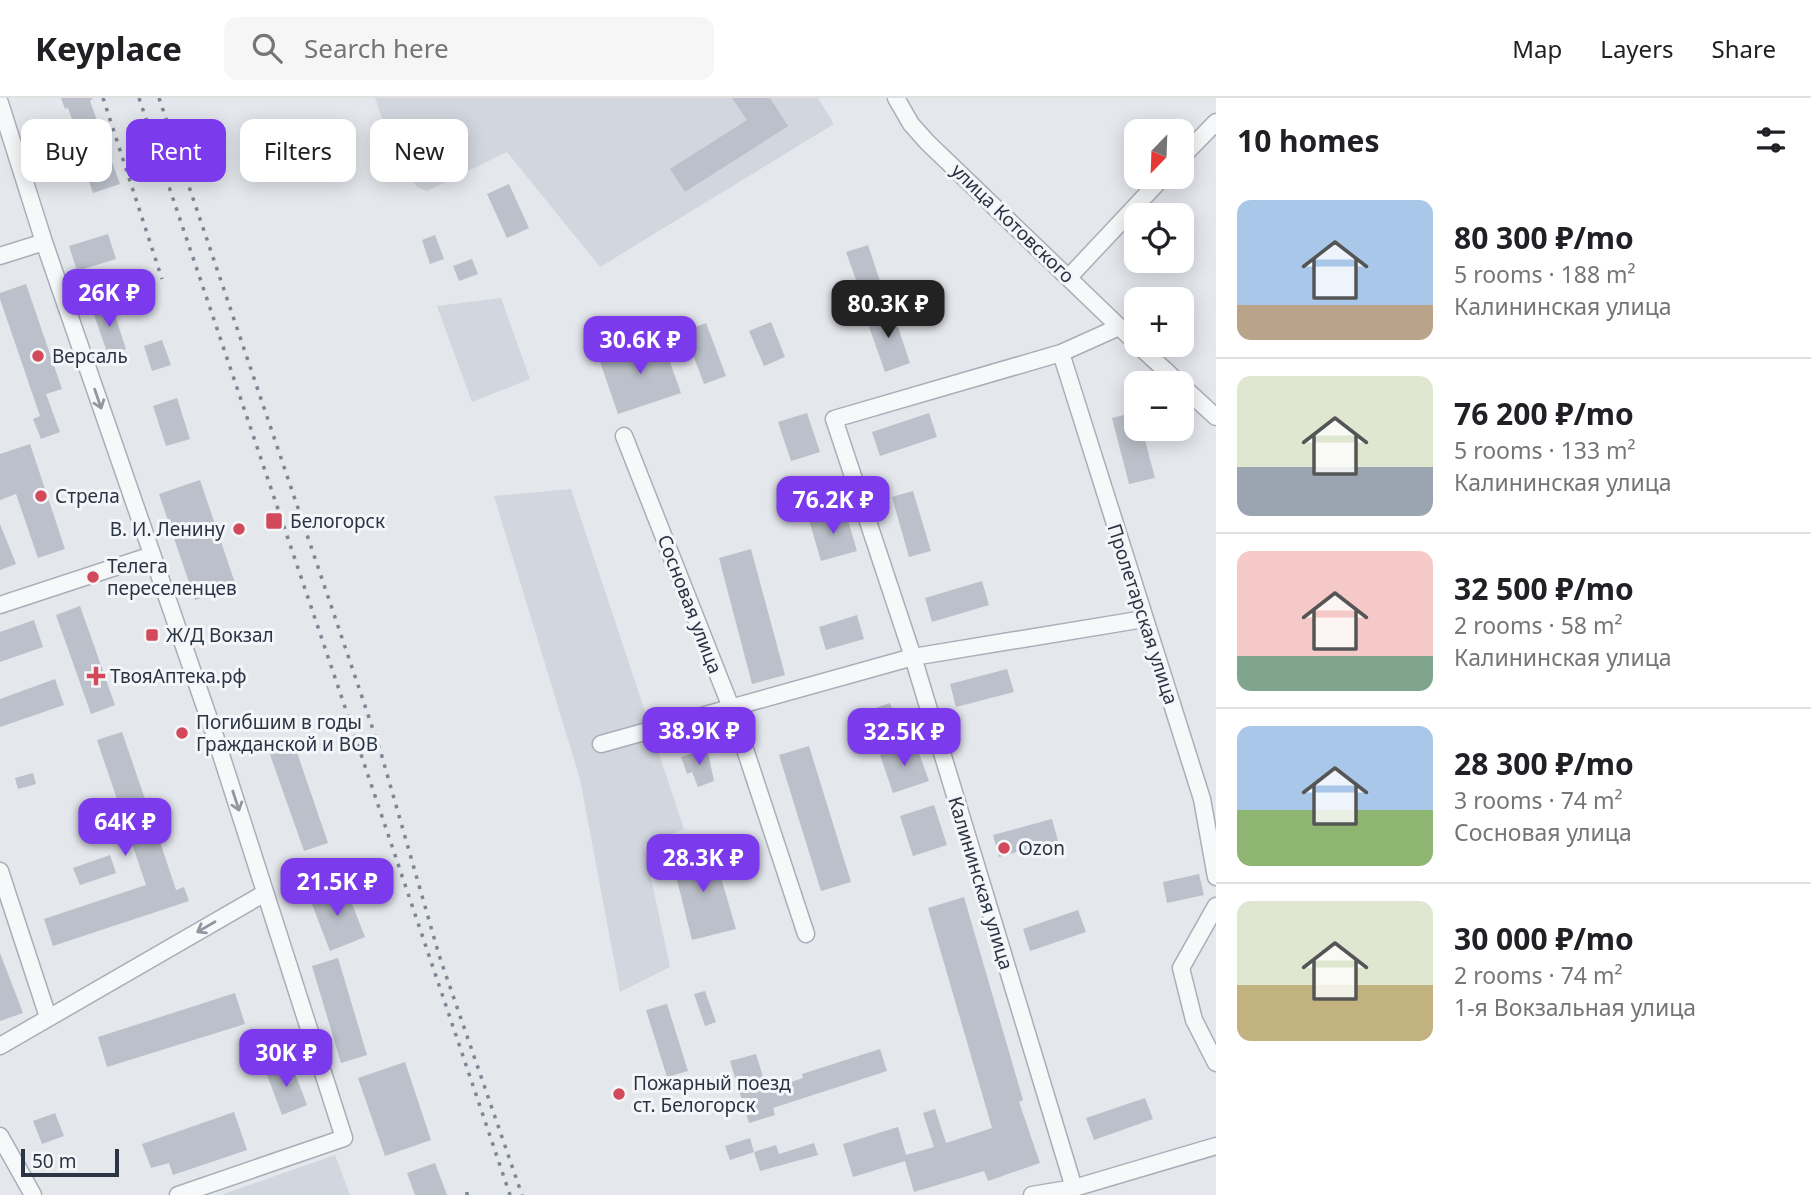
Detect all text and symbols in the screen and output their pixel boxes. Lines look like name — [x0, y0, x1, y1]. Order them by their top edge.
search box — [224, 17, 714, 80]
text: Keyplace — [35, 26, 182, 71]
icon: search — [248, 29, 286, 67]
text: Search here — [304, 30, 449, 66]
text: Map — [1512, 32, 1562, 65]
text: Layers — [1600, 32, 1674, 65]
text: Share — [1712, 32, 1776, 65]
chip: Buy — [21, 119, 112, 182]
chip: Rent — [126, 119, 226, 182]
chip: Filters — [240, 119, 356, 182]
chip: New — [370, 119, 468, 182]
north arrow — [1124, 119, 1194, 189]
map controls — [1124, 119, 1194, 441]
text: 10 homes — [1237, 120, 1380, 161]
icon: filters — [1752, 121, 1790, 159]
street label: улица Котовского — [946, 157, 1080, 289]
button: locate — [1124, 203, 1194, 273]
text: 80 300 ₽/mo — [1454, 217, 1634, 258]
icon: home — [1293, 228, 1377, 312]
text: 5 rooms · 188 m² — [1454, 258, 1636, 290]
pin: 26K ₽ — [60, 270, 158, 329]
text: 26K ₽ — [78, 276, 140, 308]
pin: 80.3K ₽ — [823, 280, 953, 340]
text: 80.3K ₽ — [848, 287, 928, 319]
button: + — [1124, 287, 1194, 357]
text: Калининская улица — [1454, 290, 1672, 322]
pin: 30.6K ₽ — [575, 316, 705, 376]
text: 30.6K ₽ — [600, 323, 680, 355]
place label: Версаль — [52, 343, 128, 369]
marker: Версаль — [30, 348, 46, 364]
button: − — [1124, 371, 1194, 441]
one-way arrow — [93, 387, 105, 409]
text: 76 200 ₽/mo — [1454, 393, 1634, 434]
icon: home — [1293, 404, 1377, 488]
text: 5 rooms · 133 m² — [1454, 434, 1636, 466]
text: Калининская улица — [1454, 466, 1672, 498]
pin: 76.2K ₽ — [768, 476, 898, 536]
place label: Стрела — [55, 483, 120, 509]
text: 76.2K ₽ — [793, 483, 873, 515]
marker: Стрела — [33, 488, 49, 504]
place label: Белогорск — [290, 508, 385, 534]
marker: Белогорск — [264, 511, 284, 531]
place label: В. И. Ленину — [110, 516, 225, 542]
street label: Пролетарская улица — [1102, 520, 1184, 708]
marker: В. И. Ленину — [231, 521, 247, 537]
street label: Сосновая улица — [652, 531, 728, 677]
place label: Телега переселенцев — [107, 553, 237, 601]
text: 32 500 ₽/mo — [1454, 568, 1634, 609]
marker: Телега переселенцев — [85, 569, 101, 585]
icon: home — [1293, 579, 1377, 663]
text: 2 rooms · 58 m² — [1454, 609, 1623, 641]
place label: Ж/Д Вокзал — [166, 622, 274, 648]
marker: Ж/Д Вокзал — [144, 627, 160, 643]
text: Калининская улица — [1454, 641, 1672, 673]
place label: ТвояАптека.рф — [110, 663, 246, 689]
marker: ТвояАптека.рф — [88, 668, 104, 684]
pin: 38.9K ₽ — [634, 708, 764, 767]
pin: 32.5K ₽ — [839, 708, 969, 768]
place label: Погибшим в годы Гражданской и ВОВ — [196, 709, 378, 757]
text: 38.9K ₽ — [659, 714, 739, 746]
text: 32.5K ₽ — [864, 715, 944, 747]
marker: Погибшим в годы Гражданской и ВОВ — [174, 725, 190, 741]
text: 28 300 ₽/mo — [1454, 743, 1634, 784]
icon: home — [1293, 754, 1377, 838]
text: 3 rooms · 74 m² — [1454, 784, 1623, 816]
one-way arrow — [230, 789, 243, 811]
street label: Калининская улица — [942, 793, 1020, 973]
pin: 64K ₽ — [76, 798, 174, 858]
text: 64K ₽ — [94, 805, 156, 837]
text: Сосновая улица — [1454, 816, 1632, 848]
pin: 28.3K ₽ — [638, 834, 768, 894]
place label: Ozon — [1018, 835, 1065, 861]
marker: Ozon — [996, 840, 1012, 856]
text: 28.3K ₽ — [663, 841, 743, 873]
pin: 21.5K ₽ — [272, 858, 402, 918]
text: 21.5K ₽ — [297, 865, 377, 897]
text: 30 000 ₽/mo — [1454, 918, 1634, 959]
one-way arrow — [196, 921, 217, 934]
icon: home — [1293, 929, 1377, 1013]
text: 2 rooms · 74 m² — [1454, 959, 1623, 991]
text: 1-я Вокзальная улица — [1454, 991, 1696, 1023]
pin: 30K ₽ — [237, 1030, 335, 1089]
text: 30K ₽ — [255, 1036, 317, 1068]
place label: Пожарный поезд ст. Белогорск — [633, 1070, 791, 1118]
marker: Пожарный поезд ст. Белогорск — [611, 1086, 627, 1102]
scale bar — [21, 1146, 119, 1178]
text: 50 m — [32, 1148, 76, 1174]

